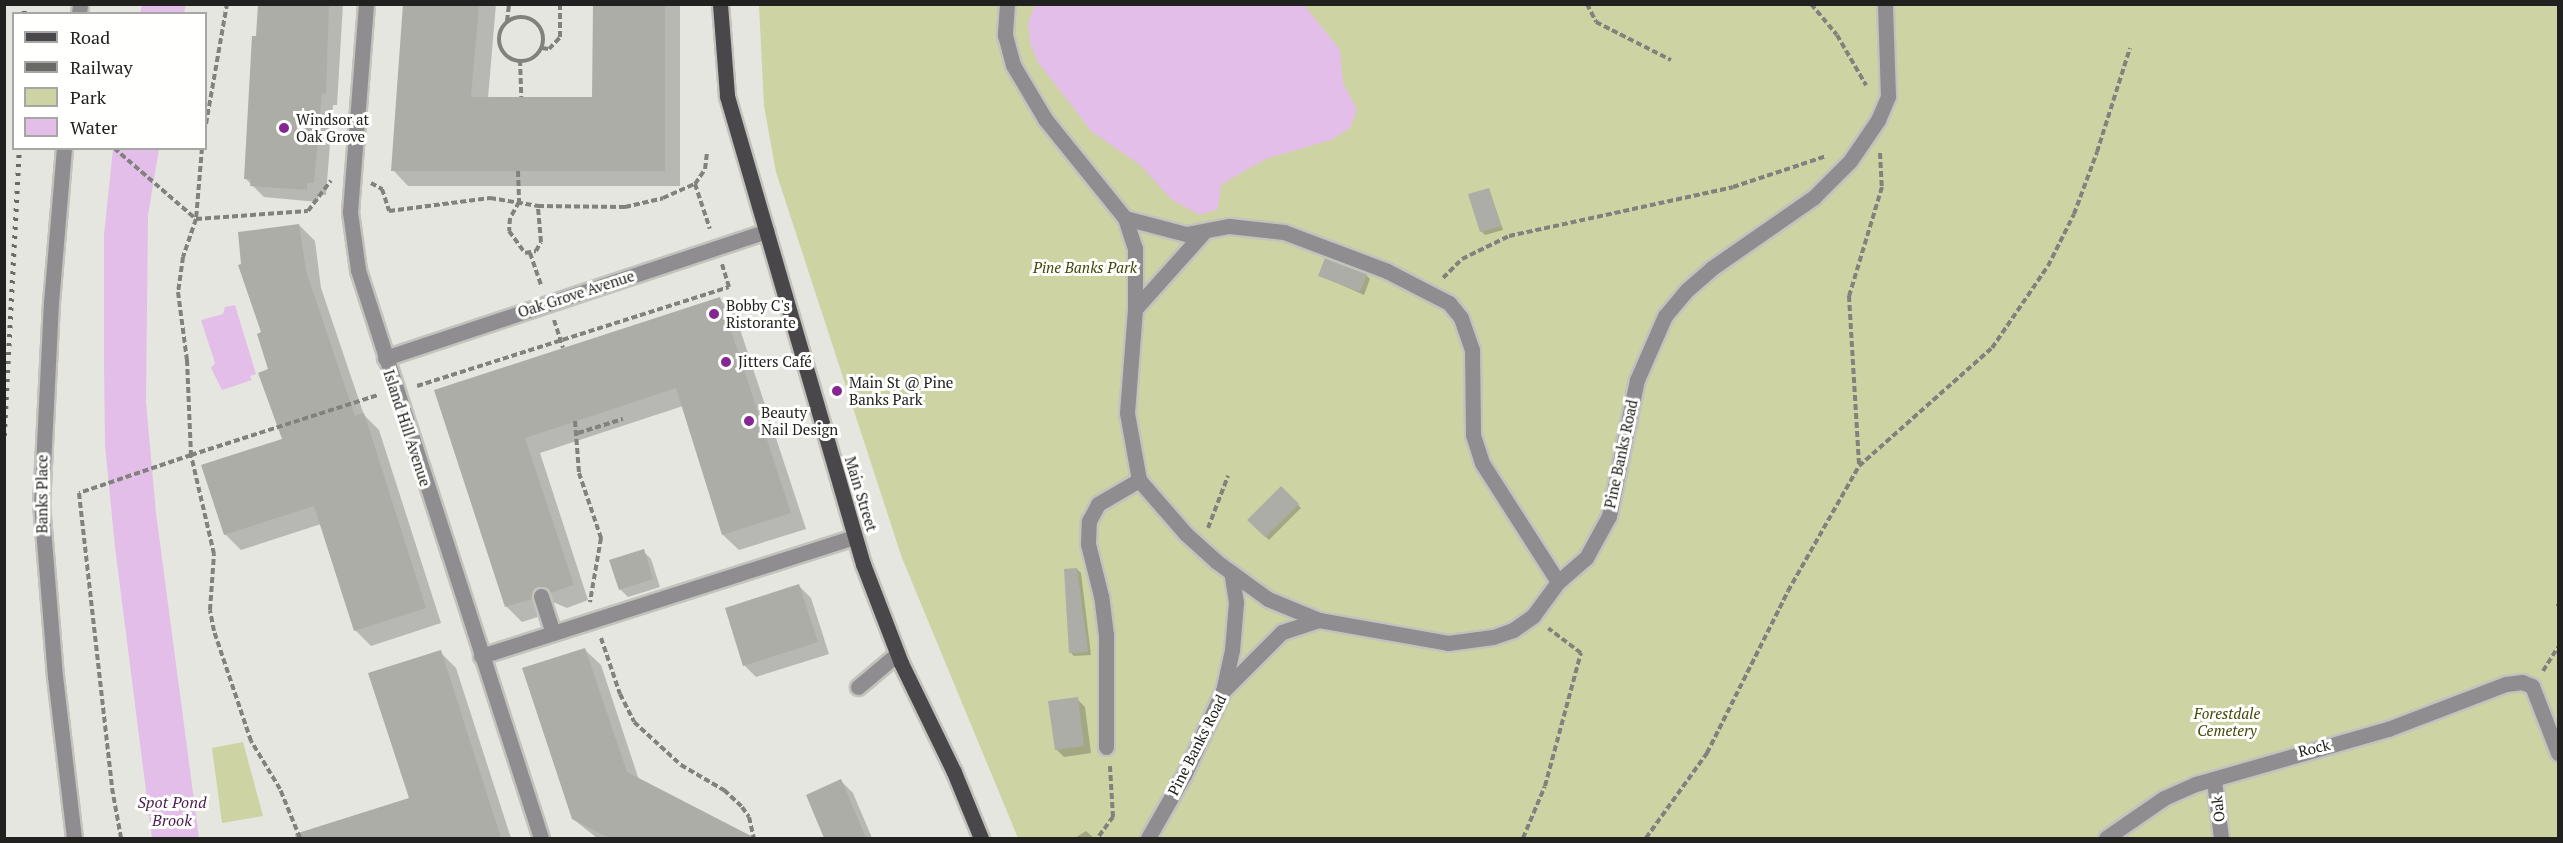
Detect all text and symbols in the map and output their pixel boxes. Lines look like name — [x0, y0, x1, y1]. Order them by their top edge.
legend — [12, 12, 207, 150]
text: Road — [70, 25, 110, 49]
text: Railway — [70, 55, 133, 79]
text: Park — [70, 85, 106, 109]
place label: Windsor at Oak Grove — [296, 110, 369, 145]
text: Water — [70, 115, 117, 139]
marker: Windsor at Oak Grove — [277, 121, 291, 135]
park label: Pine Banks Park — [1033, 259, 1137, 277]
street label: Oak Grove Avenue — [515, 267, 637, 321]
place label: Bobby C's Ristorante — [726, 296, 796, 331]
marker: Bobby C's Ristorante — [707, 307, 721, 321]
place label: Jitters Café — [738, 353, 812, 371]
marker: Jitters Café — [719, 355, 733, 369]
street label: Island Hill Avenue — [380, 367, 434, 489]
place label: Main St @ Pine Banks Park — [849, 373, 953, 408]
marker: Main St @ Pine Banks Park — [830, 384, 844, 398]
street label: Pine Banks Road — [1601, 398, 1641, 510]
place label: Beauty Nail Design — [761, 403, 838, 438]
marker: Beauty Nail Design — [742, 414, 756, 428]
street label: Main Street — [841, 454, 881, 534]
street label: Banks Place — [33, 455, 51, 533]
street label: Pine Banks Road — [1164, 692, 1230, 798]
park label: Forestdale Cemetery — [2194, 704, 2260, 739]
street label: Rock — [2296, 735, 2332, 761]
water label: Spot Pond Brook — [137, 792, 207, 830]
street label: Oak — [2208, 795, 2228, 823]

